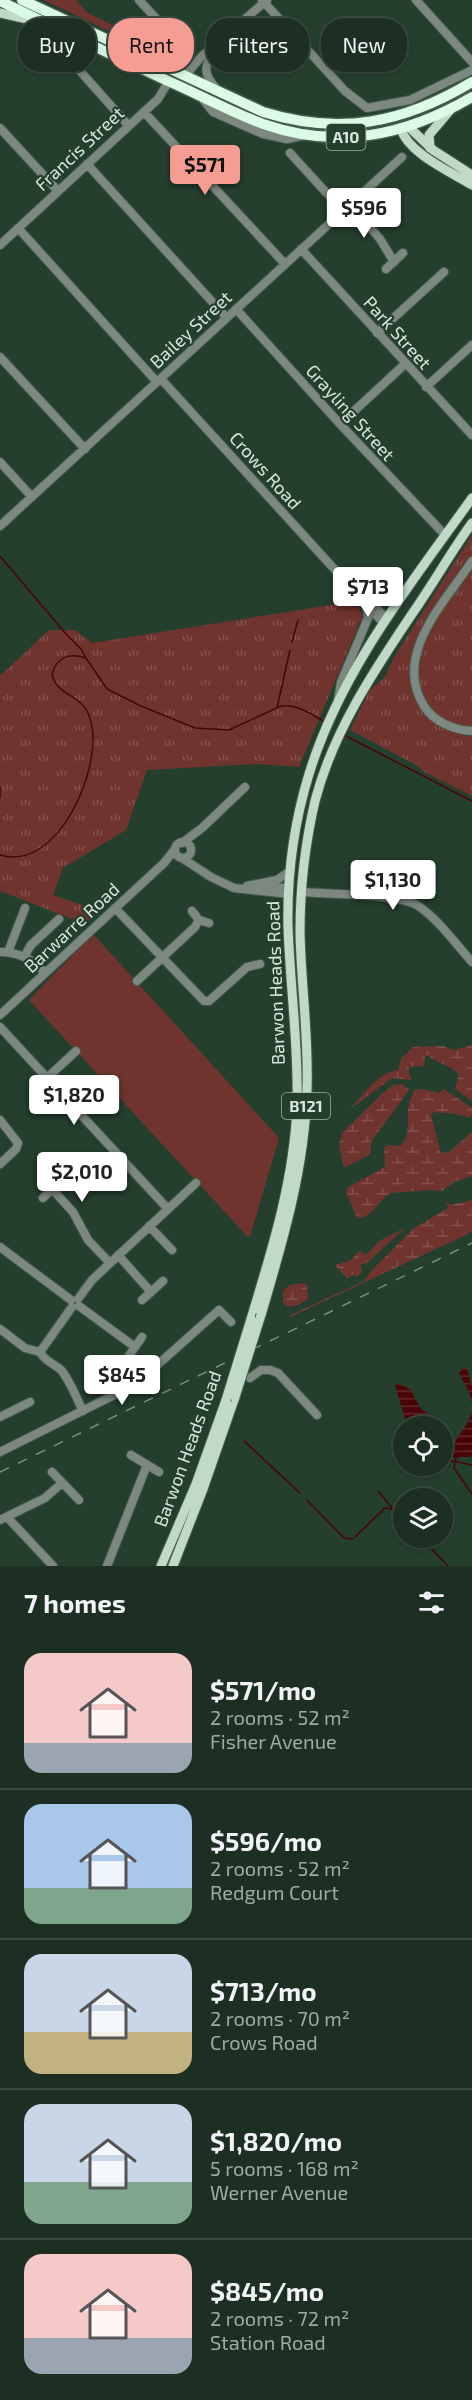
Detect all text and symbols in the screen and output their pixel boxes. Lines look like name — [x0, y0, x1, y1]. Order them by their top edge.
chip: Buy — [18, 18, 96, 72]
chip: Rent — [108, 18, 194, 72]
chip: Filters — [206, 18, 309, 72]
chip: New — [321, 18, 407, 72]
street label: Francis Street — [30, 101, 128, 195]
road number: A10 — [326, 124, 366, 150]
pin: $571 — [169, 145, 241, 196]
text: $571 — [184, 152, 226, 176]
pin: $596 — [328, 188, 400, 239]
text: $596 — [341, 195, 387, 219]
street label: Bailey Street — [145, 286, 236, 373]
street label: Park Street — [359, 291, 436, 373]
street label: Grayling Street — [302, 360, 400, 465]
street label: Crows Road — [225, 427, 306, 514]
pin: $713 — [332, 567, 404, 618]
text: $713 — [347, 574, 389, 598]
pin: $1,130 — [344, 860, 442, 911]
text: $1,130 — [365, 867, 421, 891]
street label: Barwarre Road — [19, 878, 124, 977]
street label: Barwon Heads Road — [261, 901, 289, 1065]
pin: $1,820 — [25, 1075, 123, 1126]
text: $1,820 — [43, 1082, 105, 1106]
road number: B121 — [282, 1093, 330, 1119]
pin: $2,010 — [33, 1152, 131, 1203]
text: $2,010 — [51, 1159, 113, 1183]
pin: $845 — [86, 1355, 158, 1406]
text: $845 — [98, 1362, 146, 1386]
street label: Barwon Heads Road — [149, 1368, 225, 1530]
map controls — [393, 1416, 453, 1548]
button: locate — [393, 1416, 453, 1476]
button: layers — [393, 1488, 453, 1548]
icon: filters — [415, 1586, 448, 1619]
text: 7 homes — [24, 1587, 126, 1618]
text: $571/mo — [210, 1674, 316, 1705]
icon: home — [72, 1677, 144, 1749]
text: 2 rooms · 52 m² — [210, 1705, 350, 1729]
text: Fisher Avenue — [210, 1729, 337, 1753]
text: $596/mo — [210, 1825, 322, 1856]
icon: home — [72, 1828, 144, 1900]
text: 2 rooms · 52 m² — [210, 1856, 350, 1880]
text: Redgum Court — [210, 1880, 339, 1904]
text: $713/mo — [210, 1975, 317, 2006]
icon: home — [72, 1978, 144, 2050]
text: 2 rooms · 70 m² — [210, 2006, 350, 2030]
text: Crows Road — [210, 2030, 318, 2054]
text: $1,820/mo — [210, 2125, 342, 2156]
icon: home — [72, 2128, 144, 2200]
text: 5 rooms · 168 m² — [210, 2156, 359, 2180]
text: Werner Avenue — [210, 2180, 348, 2204]
text: $845/mo — [210, 2275, 324, 2306]
icon: home — [72, 2278, 144, 2350]
text: 2 rooms · 72 m² — [210, 2306, 349, 2330]
text: Station Road — [210, 2330, 326, 2354]

